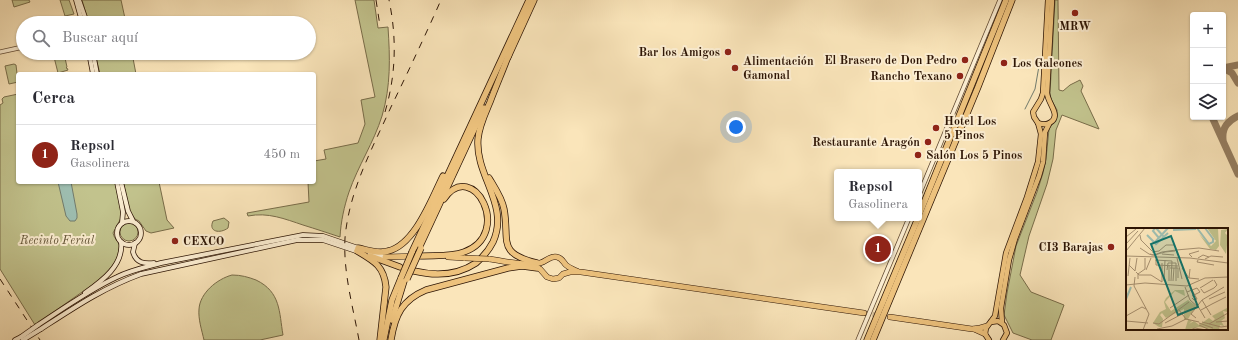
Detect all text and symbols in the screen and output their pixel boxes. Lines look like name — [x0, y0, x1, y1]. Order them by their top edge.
marker: MRW — [1070, 8, 1080, 18]
map controls — [1190, 12, 1226, 120]
button: + — [1190, 12, 1226, 48]
search box — [16, 16, 316, 60]
place label: MRW — [1059, 21, 1091, 33]
icon: search — [30, 27, 52, 49]
text: Buscar aquí — [62, 31, 138, 46]
place label: Bar los Amigos — [638, 47, 720, 59]
marker: Bar los Amigos — [723, 47, 733, 57]
button: − — [1190, 48, 1226, 84]
place label: El Brasero de Don Pedro — [824, 55, 957, 67]
marker: El Brasero de Don Pedro — [960, 55, 970, 65]
place label: Alimentación Gamonal — [743, 56, 814, 82]
marker: Los Galeones — [999, 58, 1009, 68]
place label: Los Galeones — [1012, 58, 1082, 70]
marker: Alimentación Gamonal — [730, 63, 740, 73]
place label: Rancho Texano — [870, 71, 952, 83]
marker: Rancho Texano — [955, 71, 965, 81]
button: layers — [1190, 84, 1226, 120]
text: Cerca — [32, 90, 75, 107]
place label: Hotel Los 5 Pinos — [944, 116, 996, 142]
your location — [726, 117, 746, 137]
marker: Hotel Los 5 Pinos — [931, 123, 941, 133]
place label: Restaurante Aragón — [812, 137, 920, 149]
marker: Restaurante Aragón — [923, 137, 933, 147]
text: Repsol — [70, 139, 115, 154]
text: 1 — [41, 148, 49, 161]
text: 450 m — [263, 148, 300, 161]
place label: Salón Los 5 Pinos — [926, 149, 1022, 162]
marker: Salón Los 5 Pinos — [913, 150, 923, 160]
text: Gasolinera — [70, 157, 130, 170]
popup — [834, 169, 922, 221]
text: Repsol — [848, 180, 893, 195]
text: Gasolinera — [848, 198, 908, 211]
inset map — [1126, 228, 1228, 330]
pin: 1 — [865, 234, 891, 264]
park label: Recinto Ferial — [19, 235, 95, 247]
marker: CEXCO — [170, 236, 180, 246]
place label: CEXCO — [183, 236, 224, 248]
place label: CI3 Barajas — [1038, 242, 1103, 254]
marker: CI3 Barajas — [1106, 242, 1116, 252]

